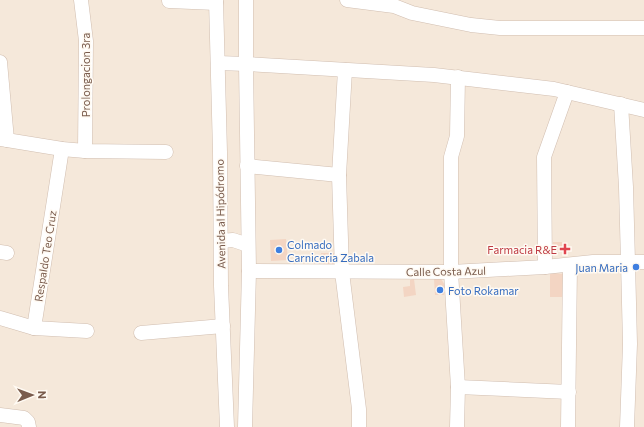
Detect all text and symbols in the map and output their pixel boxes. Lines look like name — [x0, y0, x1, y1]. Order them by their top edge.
street label: Prolongacion 3ra — [79, 33, 92, 117]
street label: Avenida al Hipódromo — [213, 159, 227, 269]
street label: Respaldo Teo Cruz — [31, 209, 59, 303]
place label: Colmado Carniceria Zabala — [287, 238, 374, 264]
place label: Farmacia R&E — [487, 243, 557, 256]
marker: Farmacia R&E — [560, 244, 570, 254]
marker: Colmado Carniceria Zabala — [274, 245, 284, 255]
place label: Juan Maria — [575, 261, 628, 275]
marker: Juan Maria — [631, 262, 641, 272]
street label: Calle Costa Azul — [406, 264, 486, 278]
place label: Foto Rokamar — [448, 284, 519, 297]
marker: Foto Rokamar — [435, 285, 445, 295]
north arrow — [12, 375, 52, 415]
text: N — [36, 391, 49, 399]

